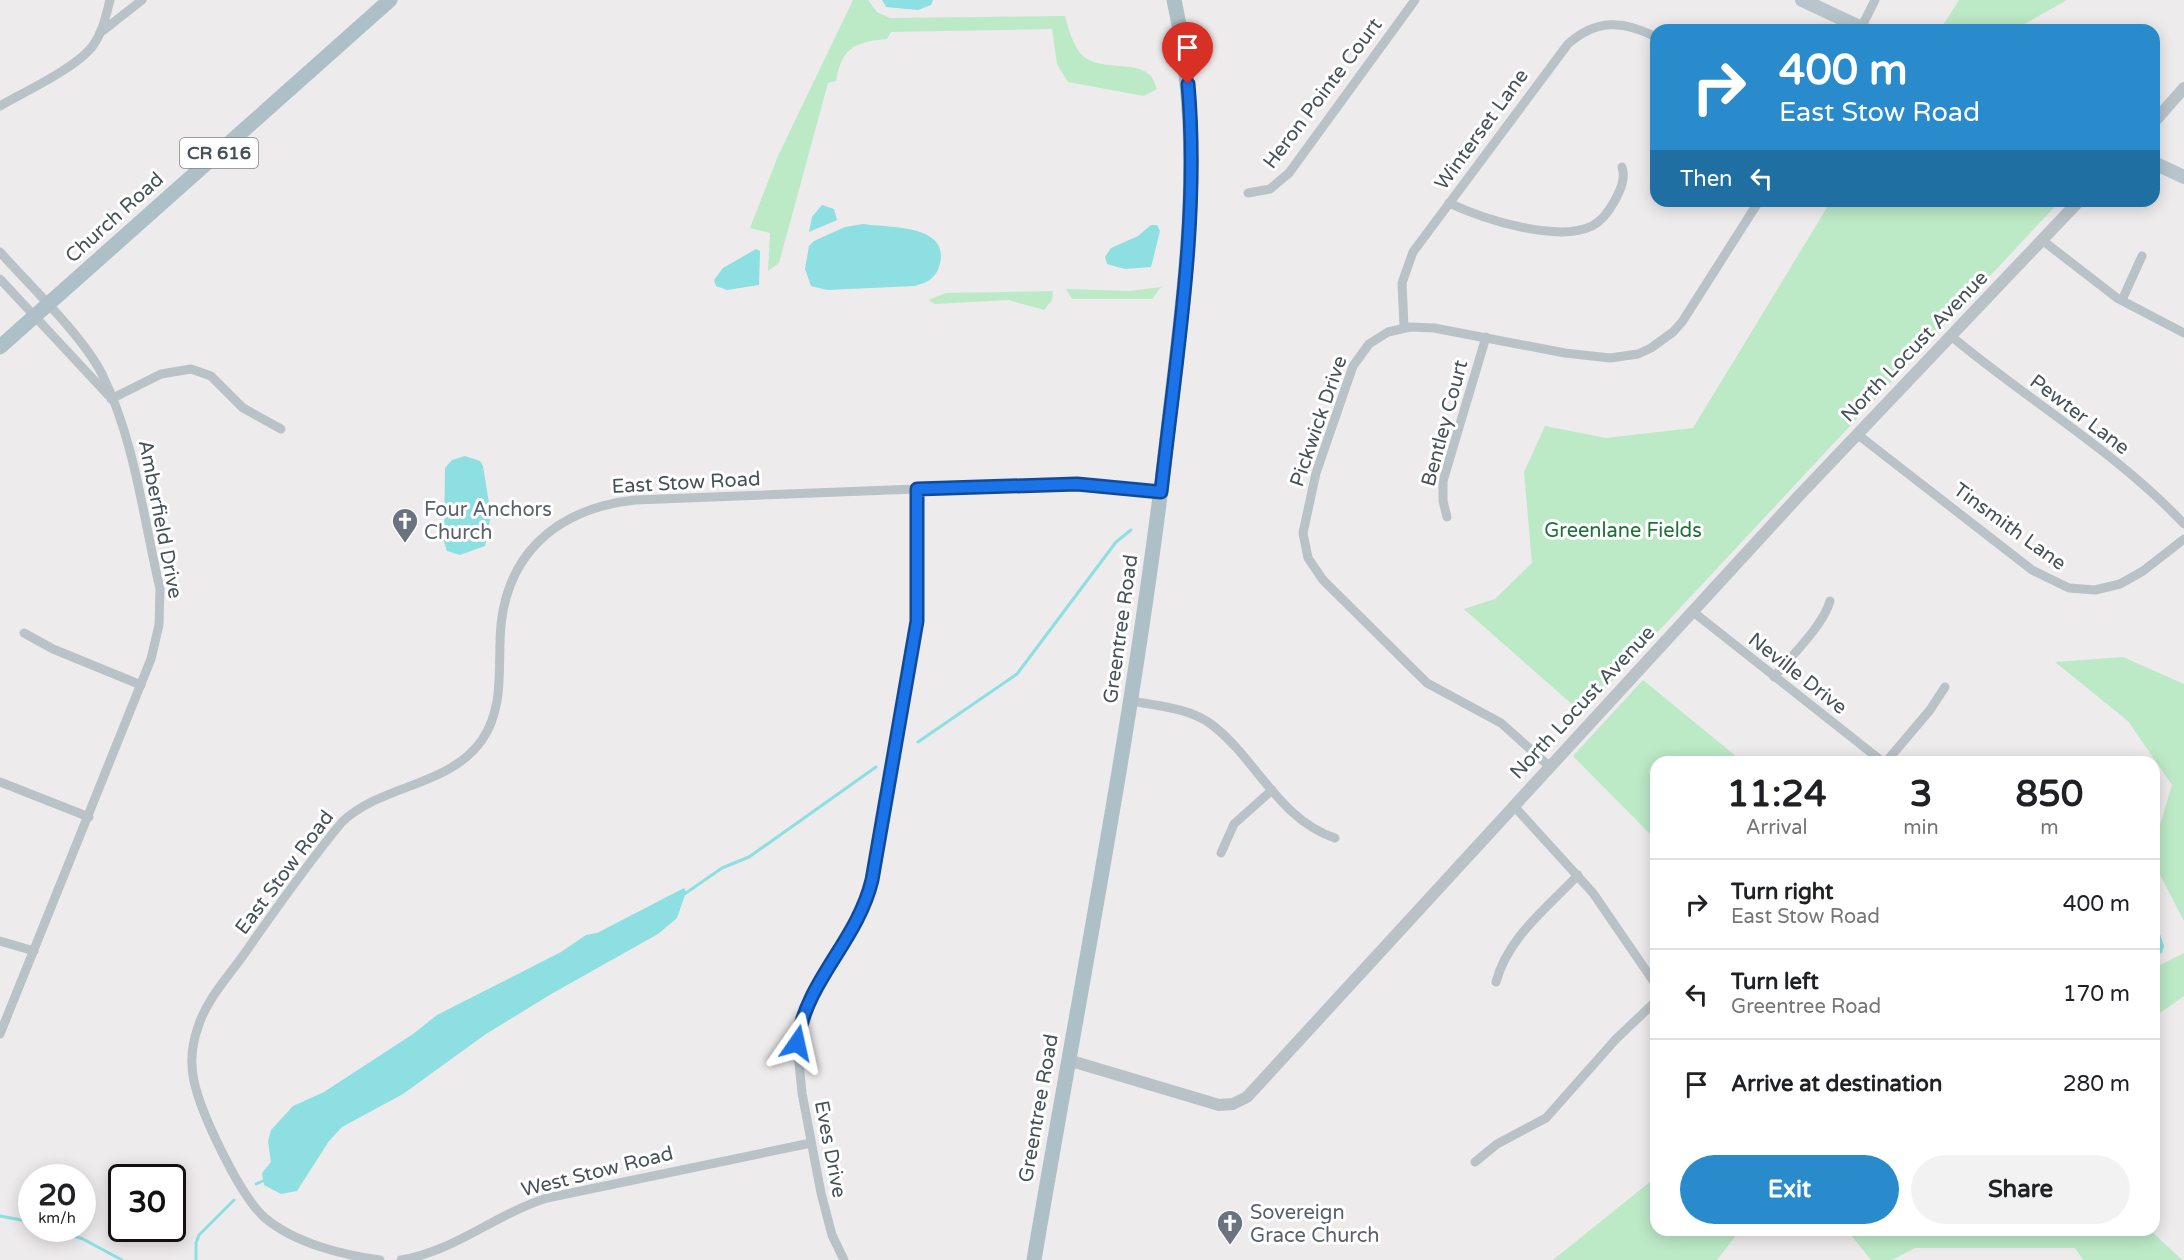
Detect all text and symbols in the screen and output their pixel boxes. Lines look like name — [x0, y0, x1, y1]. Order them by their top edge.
street label: Heron Pointe Court — [1258, 13, 1388, 174]
pin — [1162, 22, 1213, 84]
icon: arrive — [1171, 31, 1204, 64]
text: 400 m — [1779, 45, 1908, 96]
icon: right — [1680, 48, 1758, 126]
street label: Winterset Lane — [1430, 65, 1534, 195]
text: East Stow Road — [1779, 96, 1980, 129]
road number: CR 616 — [180, 138, 258, 168]
icon: left — [1745, 162, 1778, 195]
text: Then — [1680, 166, 1733, 192]
street label: Church Road — [61, 167, 169, 268]
street label: North Locust Avenue — [1836, 266, 1993, 427]
street label: Pickwick Drive — [1285, 353, 1353, 490]
street label: Bentley Court — [1417, 357, 1473, 489]
street label: Pewter Lane — [2025, 370, 2134, 460]
street label: Amberfield Drive — [133, 438, 187, 600]
street label: East Stow Road — [611, 467, 761, 499]
street label: Tinsmith Lane — [1948, 478, 2070, 576]
place label: Four Anchors Church — [424, 498, 552, 545]
church icon: Four Anchors Church — [390, 506, 420, 544]
park label: Greenlane Fields — [1544, 519, 1702, 543]
street label: Greentree Road — [1099, 553, 1143, 705]
street label: North Locust Avenue — [1505, 621, 1660, 784]
street label: Neville Drive — [1743, 628, 1851, 720]
text: 11:24 — [1727, 773, 1827, 816]
text: 3 — [1910, 773, 1932, 816]
text: 850 — [2015, 773, 2083, 816]
street label: East Stow Road — [230, 806, 339, 939]
text: Arrival — [1746, 816, 1808, 840]
text: min — [1903, 816, 1939, 840]
text: m — [2040, 816, 2059, 840]
text: Turn right — [1731, 879, 1833, 905]
icon: right — [1680, 888, 1713, 921]
text: 400 m — [2063, 891, 2130, 917]
text: East Stow Road — [1731, 905, 1880, 929]
text: Turn left — [1731, 969, 1819, 995]
icon: left — [1680, 978, 1713, 1011]
text: 170 m — [2063, 981, 2130, 1007]
text: Greentree Road — [1731, 995, 1881, 1019]
position arrow — [765, 1011, 829, 1075]
street label: Greentree Road — [1014, 1032, 1064, 1184]
icon: arrive — [1680, 1068, 1713, 1101]
text: Arrive at destination — [1731, 1071, 1942, 1097]
text: 280 m — [2063, 1071, 2130, 1097]
street label: Eves Drive — [809, 1099, 851, 1200]
street label: West Stow Road — [519, 1141, 676, 1202]
button: Exit — [1680, 1155, 1899, 1224]
button: Share — [1911, 1155, 2130, 1224]
speed limit sign: 30 — [108, 1164, 186, 1242]
text: 20 — [38, 1177, 76, 1214]
place label: Sovereign Grace Church — [1250, 1201, 1380, 1248]
church icon: Sovereign Grace Church — [1215, 1208, 1245, 1246]
text: km/h — [38, 1209, 76, 1227]

